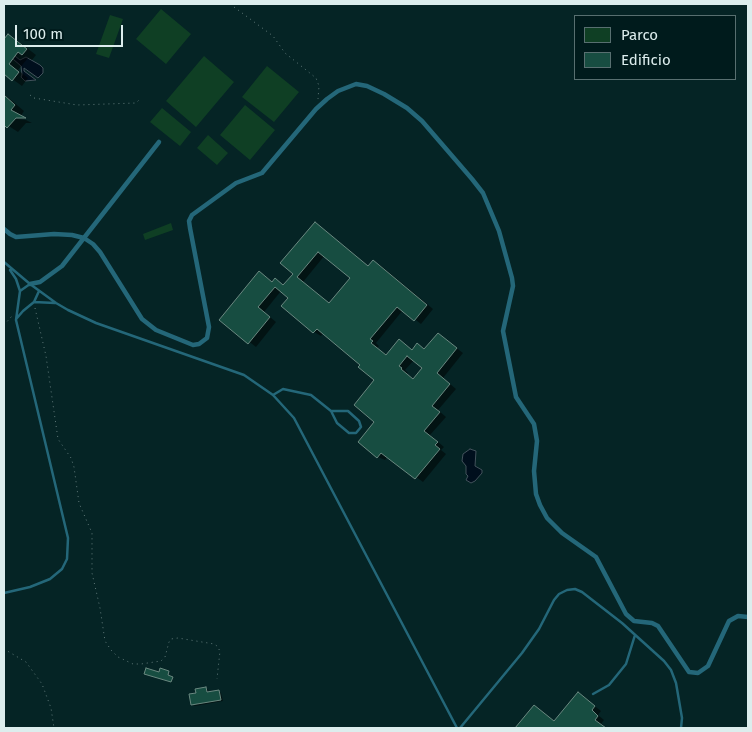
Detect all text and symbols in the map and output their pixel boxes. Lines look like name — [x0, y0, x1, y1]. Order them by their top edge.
scale bar — [18, 15, 125, 47]
legend — [574, 15, 737, 80]
text: 100 m — [23, 25, 63, 43]
text: Parco — [621, 26, 658, 44]
text: Edificio — [621, 51, 671, 69]

